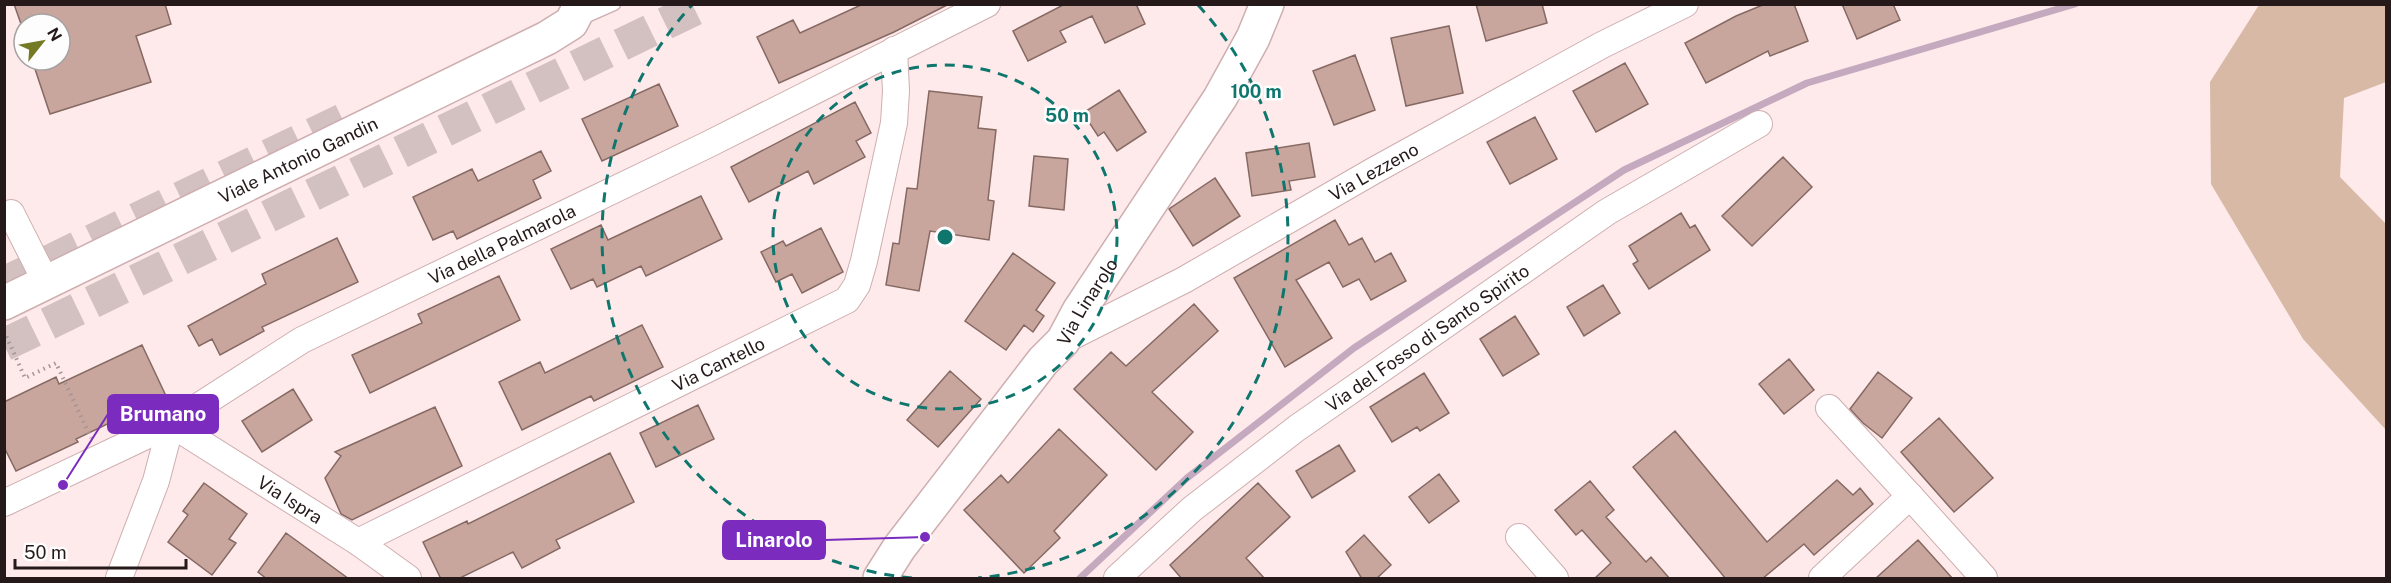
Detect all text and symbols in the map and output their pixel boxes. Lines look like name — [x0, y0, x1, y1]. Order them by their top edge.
north arrow — [12, 12, 72, 72]
text: N — [43, 24, 66, 45]
text: 100 m — [1230, 81, 1282, 102]
text: 50 m — [1045, 105, 1089, 126]
street label: Viale Antonio Gandin — [215, 112, 381, 207]
street label: Via Lezzeno — [1325, 138, 1422, 205]
street label: Via della Palmarola — [425, 199, 579, 288]
centre of rings — [935, 227, 955, 247]
street label: Via Linarolo — [1052, 254, 1122, 349]
street label: Via del Fosso di Santo Spirito — [1321, 259, 1533, 416]
street label: Via Cantello — [669, 332, 768, 395]
callout: Brumano — [108, 395, 218, 433]
text: Brumano — [120, 402, 206, 426]
street label: Via Ispra — [254, 471, 327, 527]
callout: Linarolo — [723, 521, 825, 559]
text: Linarolo — [735, 528, 813, 552]
scale bar — [15, 532, 186, 570]
text: 50 m — [24, 542, 67, 563]

